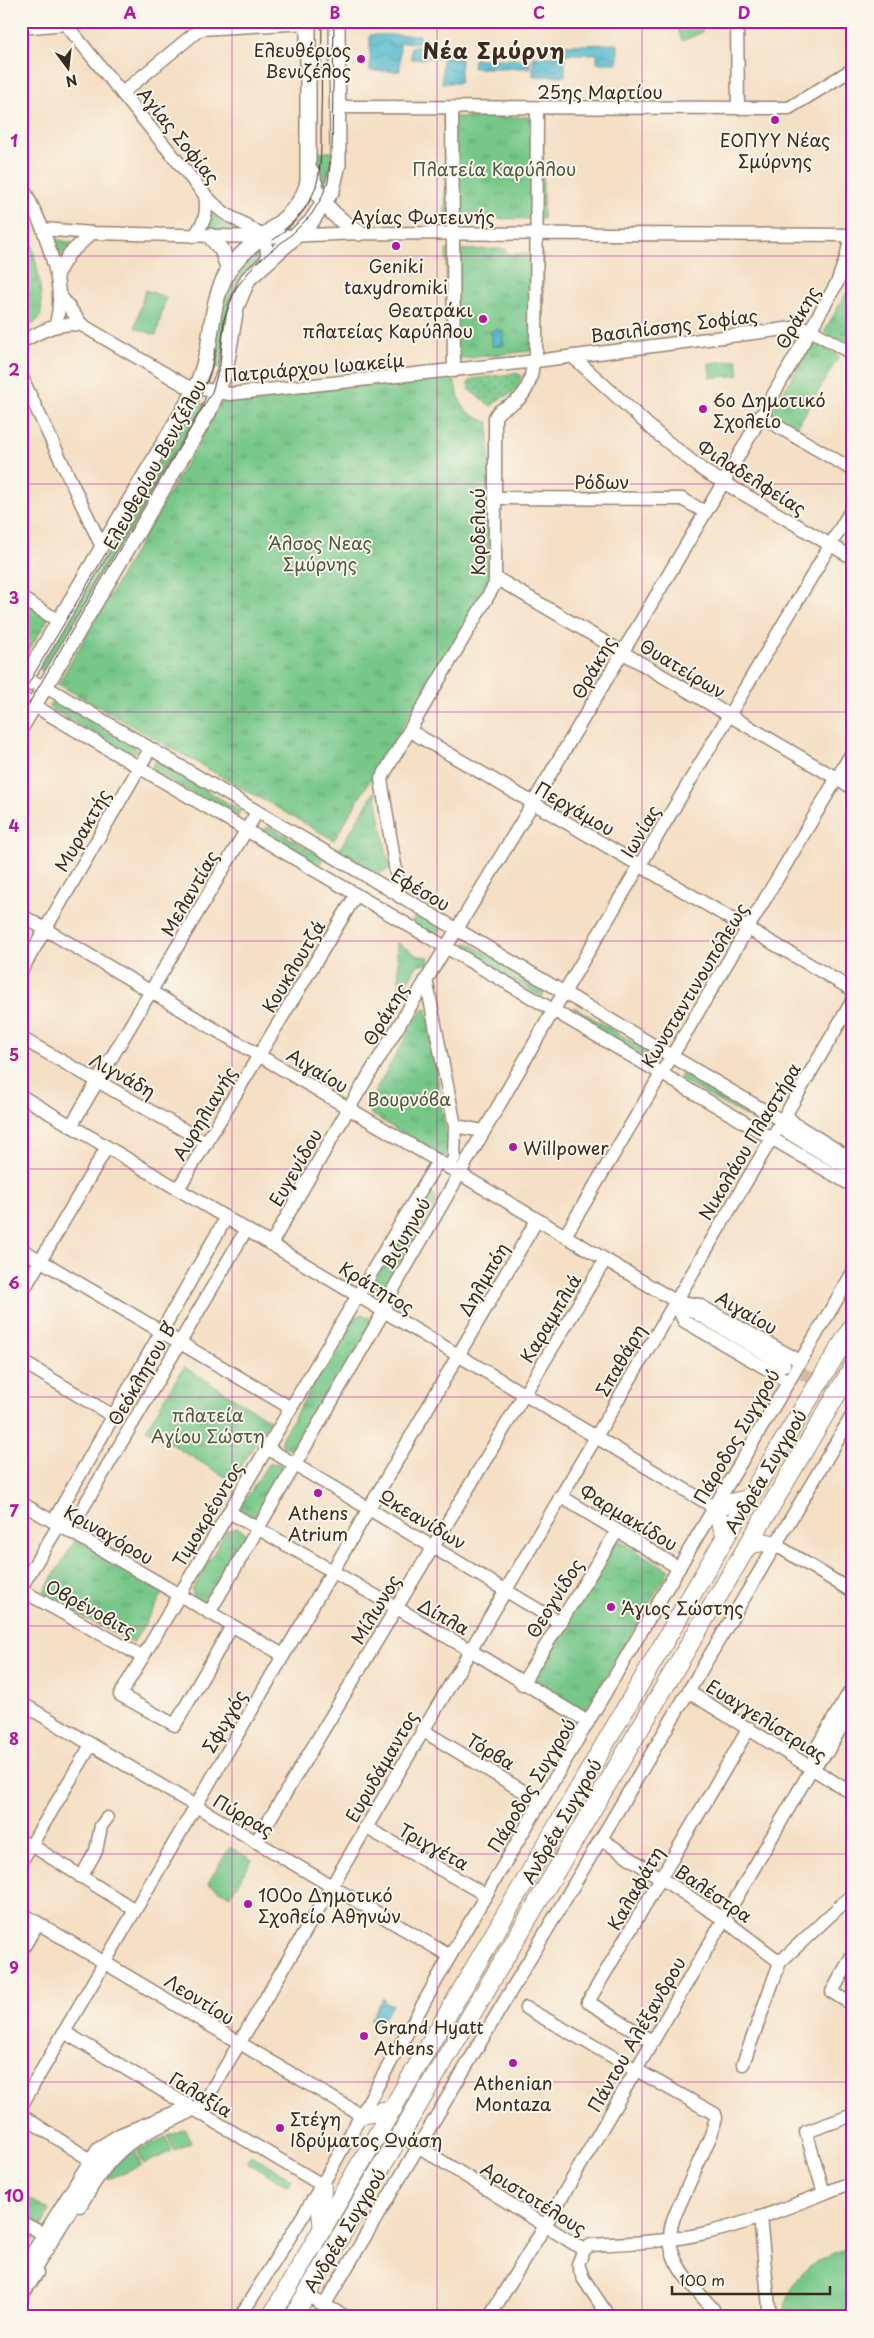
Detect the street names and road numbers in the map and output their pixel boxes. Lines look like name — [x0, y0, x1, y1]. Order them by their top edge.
street label: 25ης Μαρτίου — [537, 78, 663, 105]
street label: Αγίας Σοφίας — [131, 81, 227, 189]
street label: Αγίας Φωτεινής — [351, 203, 495, 230]
street label: Θράκης — [768, 280, 826, 354]
street label: Βασιλίσσης Σοφίας — [589, 301, 759, 349]
street label: Πατριάρχου Ιωακείμ — [223, 346, 406, 388]
street label: Ελευθερίου Βενιζέλου — [96, 374, 212, 554]
street label: Φιλαδελφείας — [692, 433, 812, 521]
street label: Ρόδων — [574, 468, 630, 495]
street label: Κορδελιού — [464, 488, 491, 576]
street label: Θράκης — [564, 630, 622, 704]
street label: Θυατείρων — [635, 632, 731, 704]
street label: Περγάμου — [530, 774, 620, 842]
street label: Μυρακτής — [47, 783, 117, 877]
street label: Ιωνίας — [614, 800, 666, 862]
street label: Μελαντίας — [153, 845, 225, 941]
street label: Εφέσου — [386, 861, 456, 917]
street label: Κωνσταντινουπόλεως — [634, 897, 754, 1073]
street label: Κουκλουτζά — [255, 915, 331, 1017]
street label: Θράκης — [356, 977, 414, 1051]
street label: Αιγαίου — [282, 1041, 354, 1099]
street label: Λιγνάδη — [85, 1046, 161, 1104]
street label: Νικολάου Πλαστήρα — [691, 1057, 807, 1225]
street label: Αυρηλιανής — [165, 1061, 243, 1165]
street label: Ευγενίδου — [262, 1123, 328, 1211]
street label: Βιζυηνού — [374, 1192, 436, 1274]
street label: Δηλμπόη — [451, 1237, 515, 1321]
street label: Κράτητος — [334, 1254, 420, 1320]
street label: Καραμπλιά — [513, 1268, 587, 1368]
street label: Αιγαίου — [711, 1283, 783, 1341]
street label: Θεόκλητου Β΄ — [101, 1316, 182, 1430]
street label: Σπαθάρη — [588, 1319, 652, 1401]
street label: Πάροδος Συγγρού — [686, 1364, 786, 1508]
street label: Ανδρέα Συγγρού — [717, 1404, 813, 1538]
street label: Τιμοκρέοντος — [165, 1456, 249, 1572]
street label: Φαρμακίδου — [575, 1477, 683, 1557]
street label: Ωκεανίδων — [374, 1482, 472, 1556]
street label: Κριναγόρου — [59, 1497, 159, 1571]
street label: Θεογνίδος — [519, 1553, 589, 1643]
street label: Μίλωνος — [344, 1569, 406, 1649]
street label: Οβρένοβιτς — [41, 1572, 141, 1644]
street label: Δίπλα — [413, 1591, 475, 1641]
street label: Ευαγγελίστριας — [701, 1672, 833, 1768]
street label: Σφιγγός — [195, 1685, 253, 1757]
street label: Ευρυδάμαντος — [338, 1705, 424, 1827]
street label: Πάροδος Συγγρού — [480, 1713, 582, 1857]
street label: Τόρβα — [462, 1726, 521, 1776]
street label: Ανδρέα Συγγρού — [514, 1753, 608, 1889]
street label: Πύρρας — [209, 1787, 279, 1843]
street label: Τριγγέτα — [394, 1816, 474, 1876]
street label: Καλαφάτη — [600, 1841, 670, 1935]
street label: Βαλέστρα — [670, 1857, 758, 1929]
street label: Πάντου Αλέξανδρου — [580, 1951, 692, 2117]
street label: Λεοντίου — [160, 1967, 240, 2031]
street label: Γαλαξία — [164, 2065, 238, 2124]
street label: Αριστοτέλους — [476, 2155, 592, 2241]
street label: Ανδρέα Συγγρού — [296, 2163, 392, 2297]

